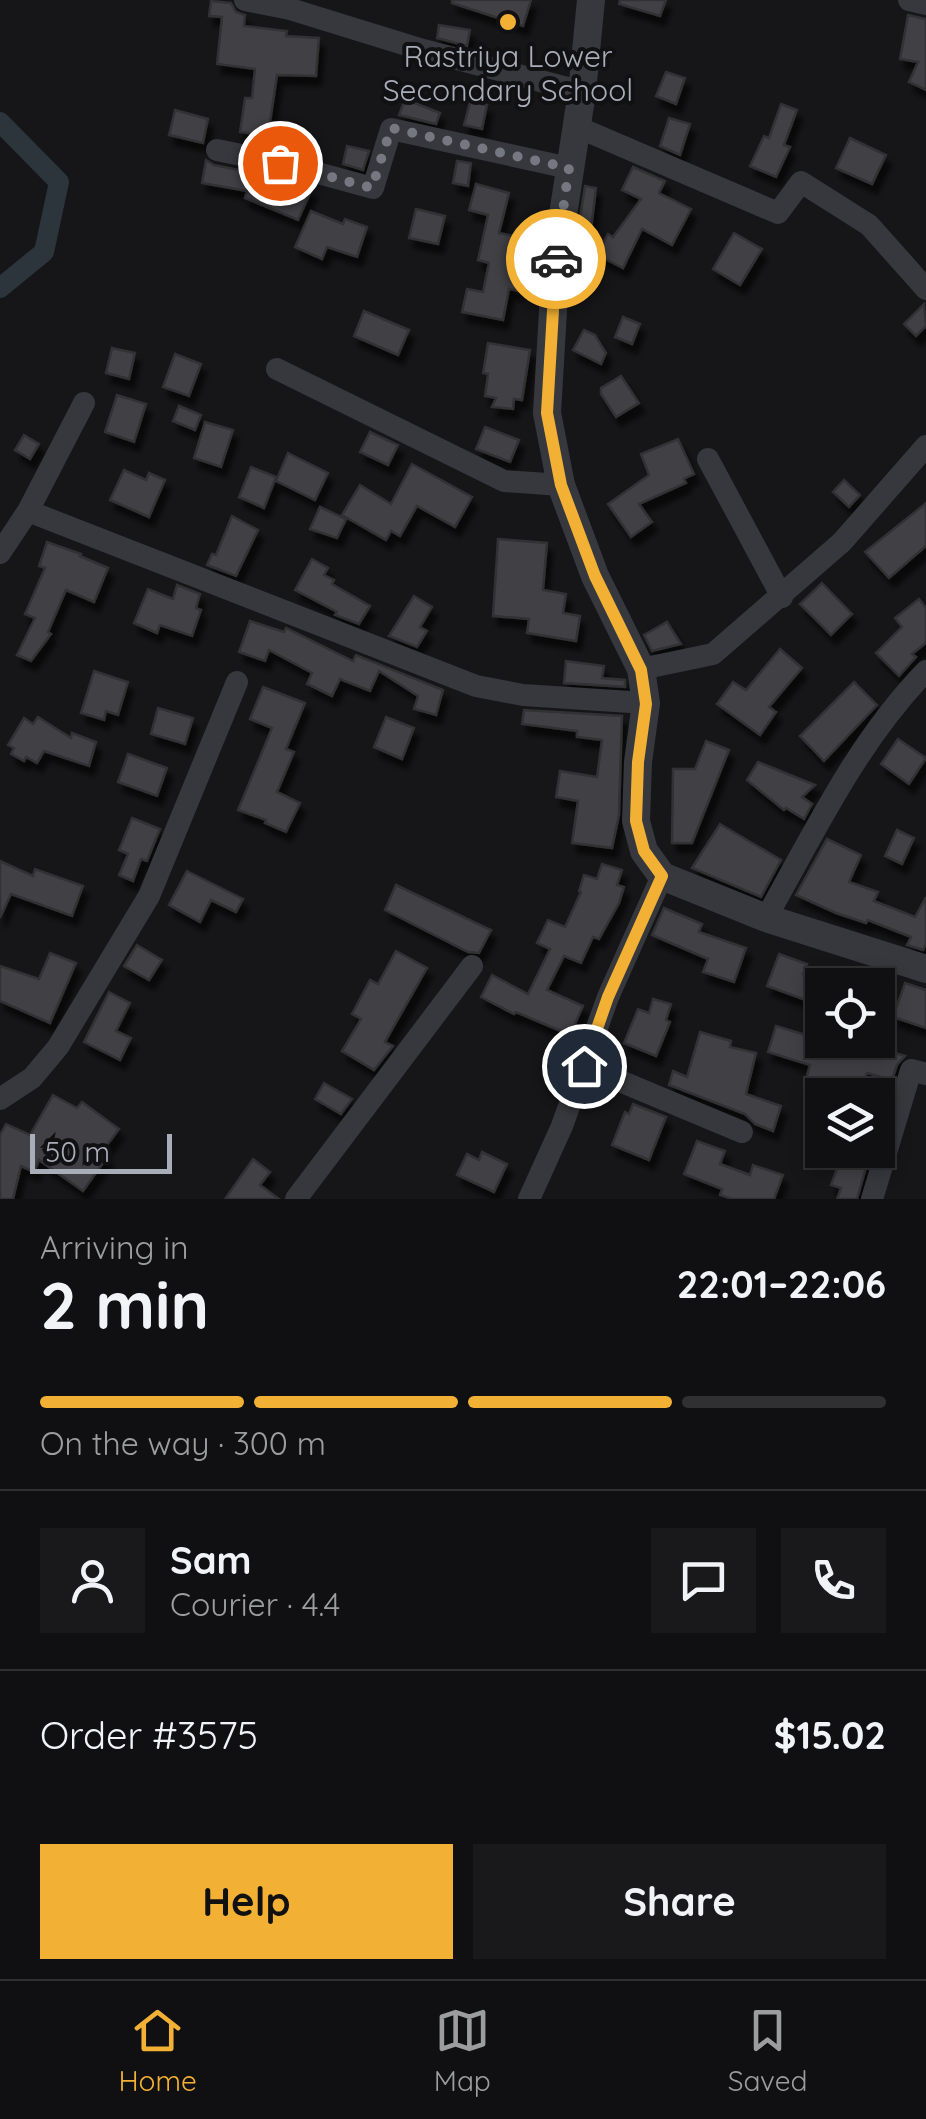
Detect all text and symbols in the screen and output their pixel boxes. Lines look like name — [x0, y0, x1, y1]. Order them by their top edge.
marker: Rastriya Lower Secondary School — [497, 11, 519, 33]
place label: Rastriya Lower Secondary School — [383, 37, 633, 109]
pin — [238, 121, 323, 206]
icon: bag — [253, 136, 308, 191]
courier — [506, 209, 606, 309]
icon: car — [529, 232, 584, 287]
map controls — [805, 968, 895, 1168]
button: locate — [805, 968, 895, 1058]
pin — [542, 1024, 627, 1109]
icon: home — [557, 1039, 612, 1094]
button: layers — [805, 1078, 895, 1168]
scale bar — [30, 1129, 172, 1174]
text: 50 m — [45, 1134, 110, 1169]
text: Arriving in — [40, 1227, 189, 1267]
text: 22:01–22:06 — [677, 1260, 886, 1308]
text: 2 min — [40, 1264, 209, 1345]
text: On the way · 300 m — [40, 1423, 326, 1463]
button: person — [40, 1528, 145, 1633]
button: chat — [651, 1528, 756, 1633]
button: phone — [781, 1528, 886, 1633]
text: Sam — [170, 1536, 252, 1584]
text: Courier · 4.4 — [170, 1584, 340, 1624]
text: Order #3575 — [40, 1711, 258, 1759]
text: $15.02 — [774, 1711, 886, 1759]
button: Help — [40, 1844, 453, 1959]
button: Share — [473, 1844, 886, 1959]
tab: Home — [118, 2003, 197, 2098]
tab: Map — [434, 2003, 491, 2098]
tab: Saved — [728, 2003, 808, 2098]

